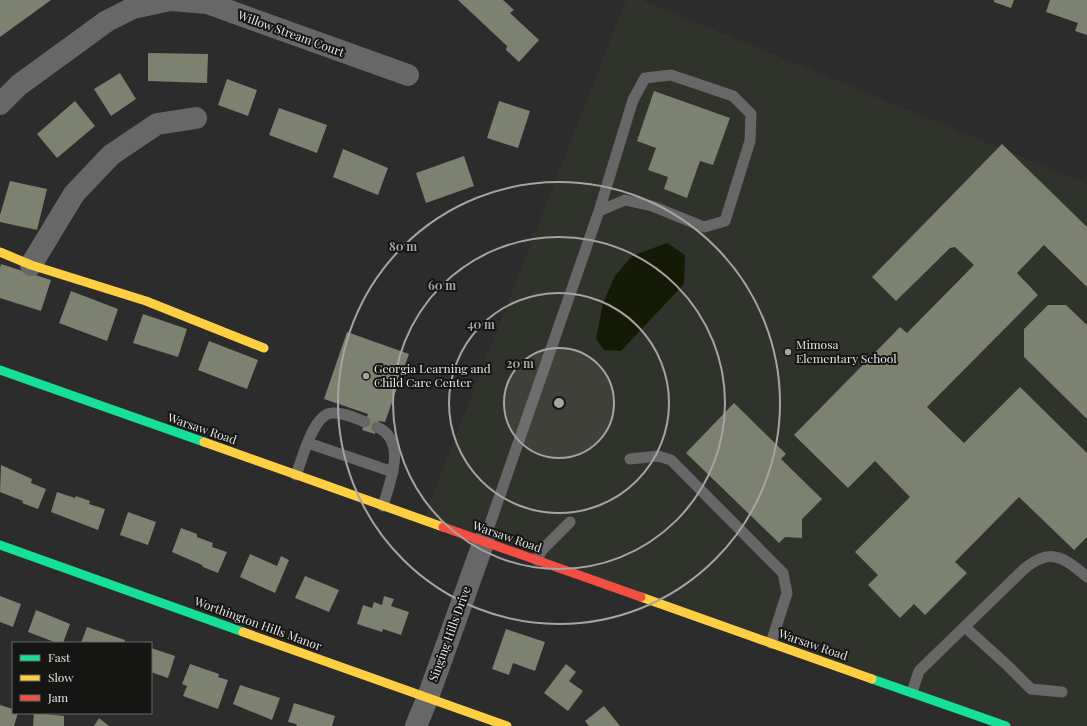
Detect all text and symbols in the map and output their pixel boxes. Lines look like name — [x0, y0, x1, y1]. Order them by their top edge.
street label: Willow Stream Court — [235, 6, 347, 60]
text: 80 m — [389, 238, 417, 254]
text: 60 m — [428, 277, 456, 293]
text: 40 m — [467, 316, 495, 332]
place label: Mimosa Elementary School — [796, 336, 897, 366]
marker: Mimosa Elementary School — [783, 347, 793, 357]
text: 20 m — [506, 355, 534, 371]
place label: Georgia Learning and Child Care Center — [374, 360, 491, 390]
marker: Georgia Learning and Child Care Center — [361, 371, 371, 381]
centre of rings — [552, 396, 566, 410]
street label: Warsaw Road — [165, 408, 239, 447]
street label: Warsaw Road — [470, 516, 544, 555]
street label: Singing Hills Drive — [424, 584, 474, 684]
street label: Worthington Hills Manor — [192, 592, 325, 654]
street label: Warsaw Road — [776, 624, 850, 663]
legend — [12, 642, 152, 714]
text: Fast — [48, 649, 71, 665]
text: Slow — [48, 669, 74, 685]
text: Jam — [47, 689, 69, 705]

